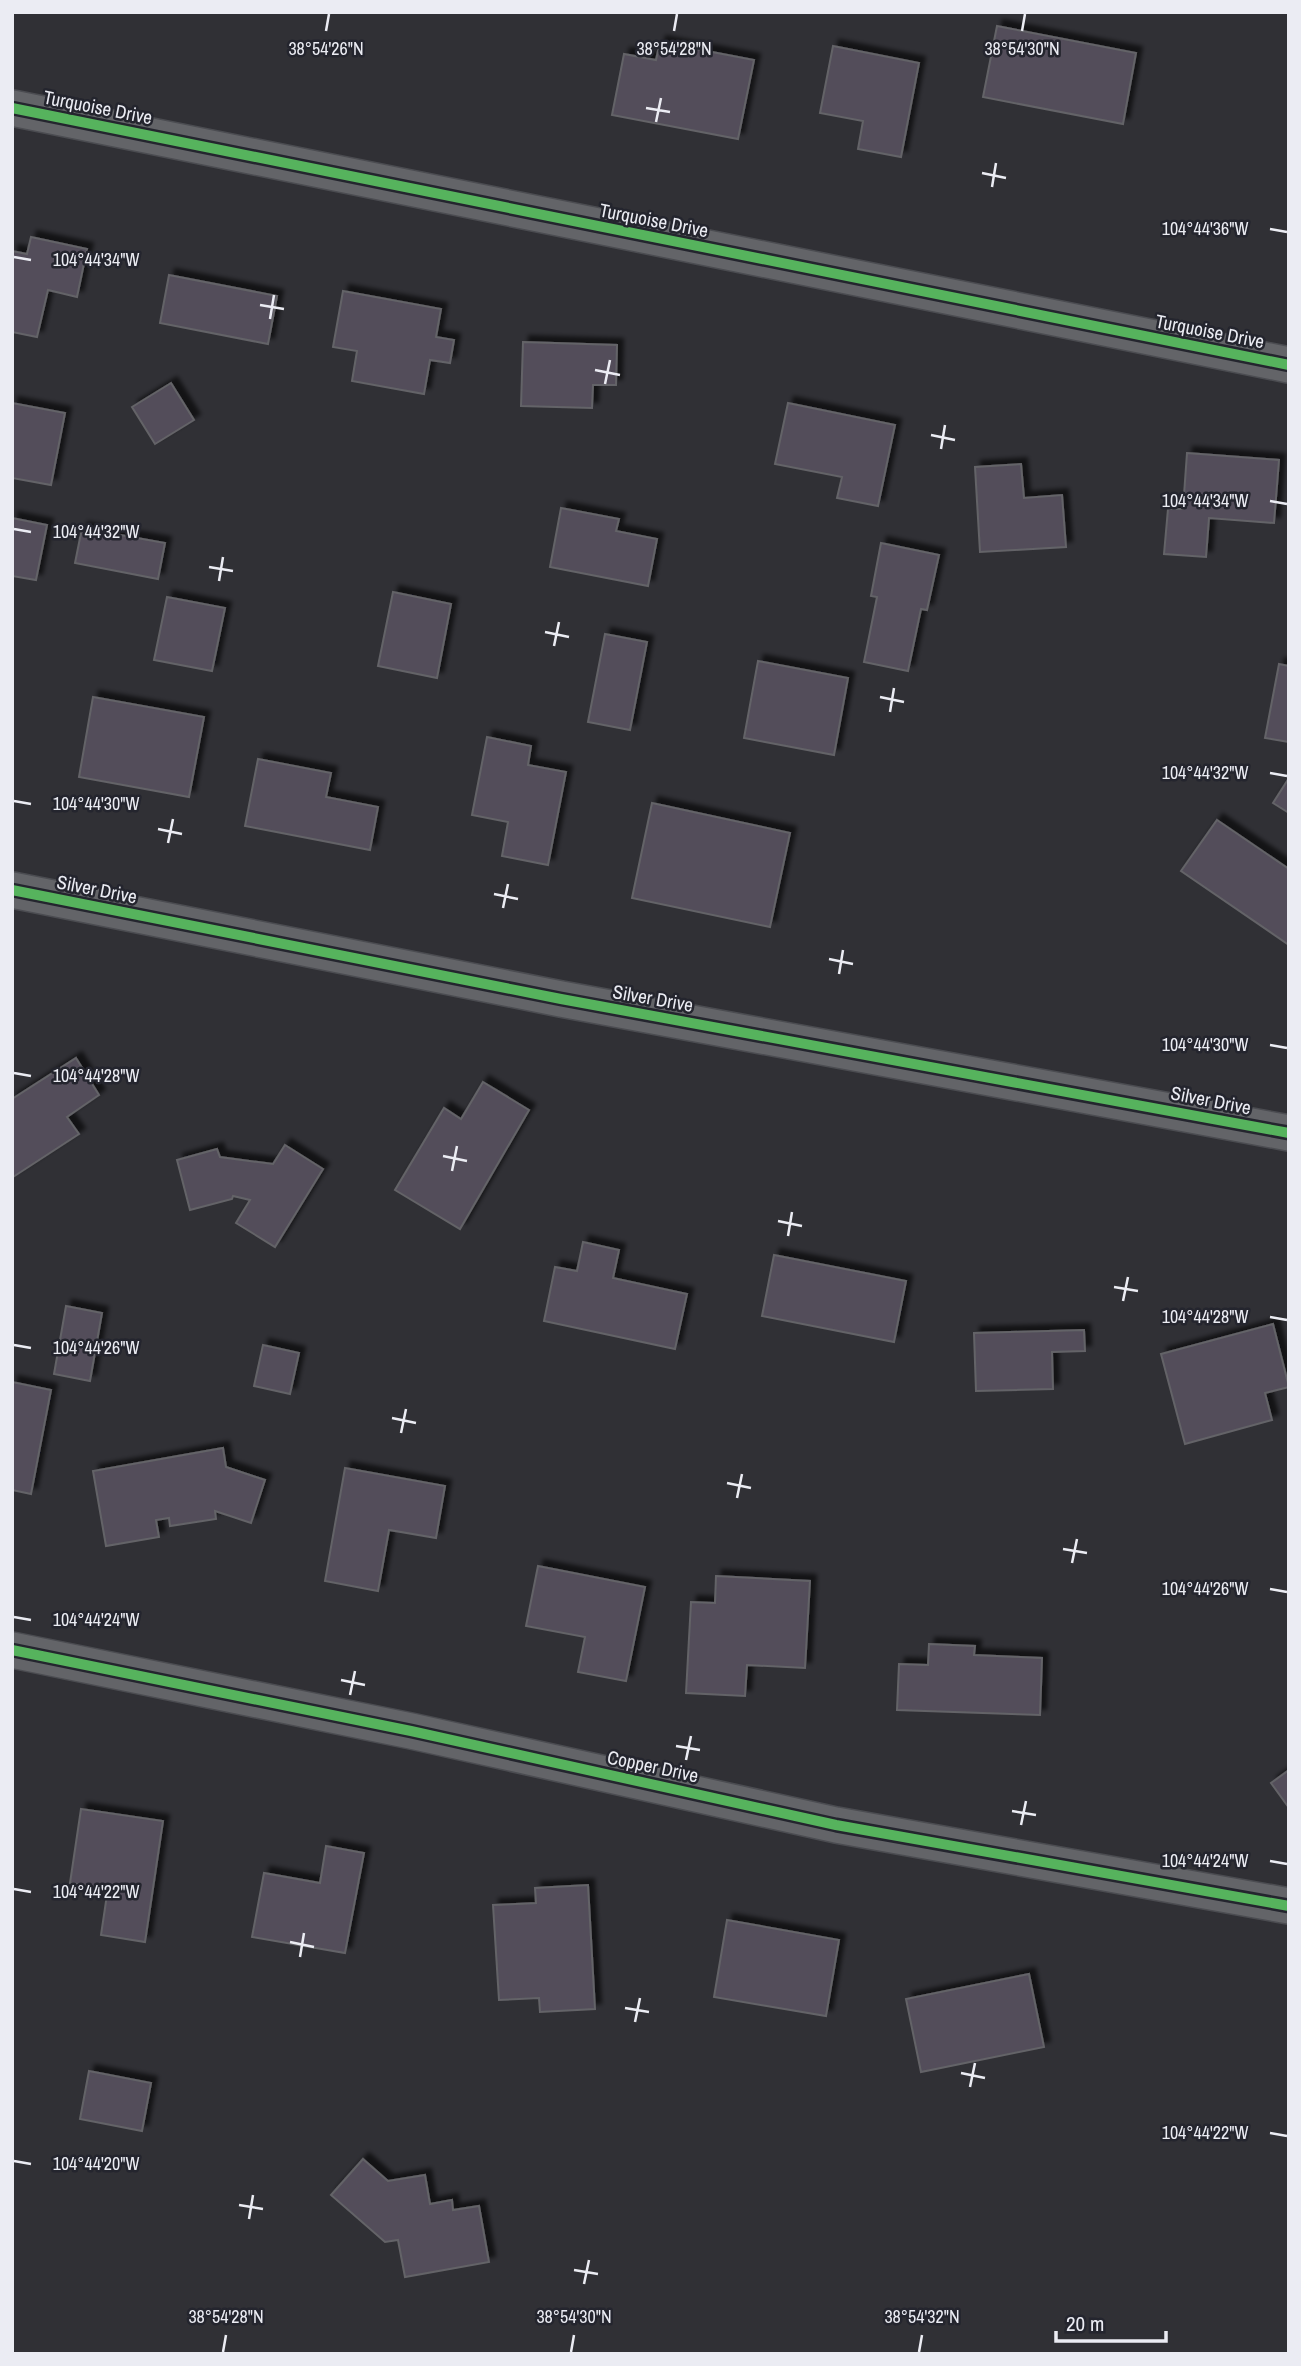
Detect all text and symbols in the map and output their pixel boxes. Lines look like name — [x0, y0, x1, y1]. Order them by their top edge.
text: 38°54'26"N — [288, 36, 364, 61]
text: 38°54'28"N — [636, 36, 712, 61]
text: 38°54'30"N — [984, 36, 1060, 61]
street label: Turquoise Drive — [41, 84, 155, 130]
street label: Turquoise Drive — [597, 197, 711, 243]
text: 104°44'36"W — [1162, 216, 1248, 241]
text: 104°44'34"W — [53, 247, 139, 272]
street label: Turquoise Drive — [1153, 308, 1267, 354]
text: 104°44'34"W — [1162, 488, 1248, 513]
text: 104°44'32"W — [53, 519, 139, 544]
text: 104°44'32"W — [1162, 760, 1248, 785]
text: 104°44'30"W — [53, 791, 139, 816]
street label: Silver Drive — [55, 868, 139, 910]
street label: Silver Drive — [611, 978, 695, 1018]
text: 104°44'30"W — [1162, 1032, 1248, 1057]
text: 104°44'28"W — [53, 1063, 139, 1088]
street label: Silver Drive — [1169, 1079, 1253, 1121]
text: 104°44'28"W — [1162, 1304, 1248, 1329]
text: 104°44'26"W — [53, 1335, 139, 1360]
text: 104°44'26"W — [1162, 1576, 1248, 1601]
text: 104°44'24"W — [53, 1607, 139, 1632]
street label: Copper Drive — [605, 1744, 701, 1788]
text: 104°44'24"W — [1162, 1848, 1248, 1873]
text: 104°44'22"W — [53, 1879, 139, 1904]
text: 104°44'22"W — [1162, 2120, 1248, 2145]
text: 104°44'20"W — [53, 2151, 139, 2176]
scale bar — [1056, 2300, 1166, 2344]
text: 38°54'28"N — [188, 2304, 264, 2329]
text: 38°54'30"N — [536, 2304, 612, 2329]
text: 38°54'32"N — [884, 2304, 960, 2329]
text: 20 m — [1066, 2309, 1104, 2338]

